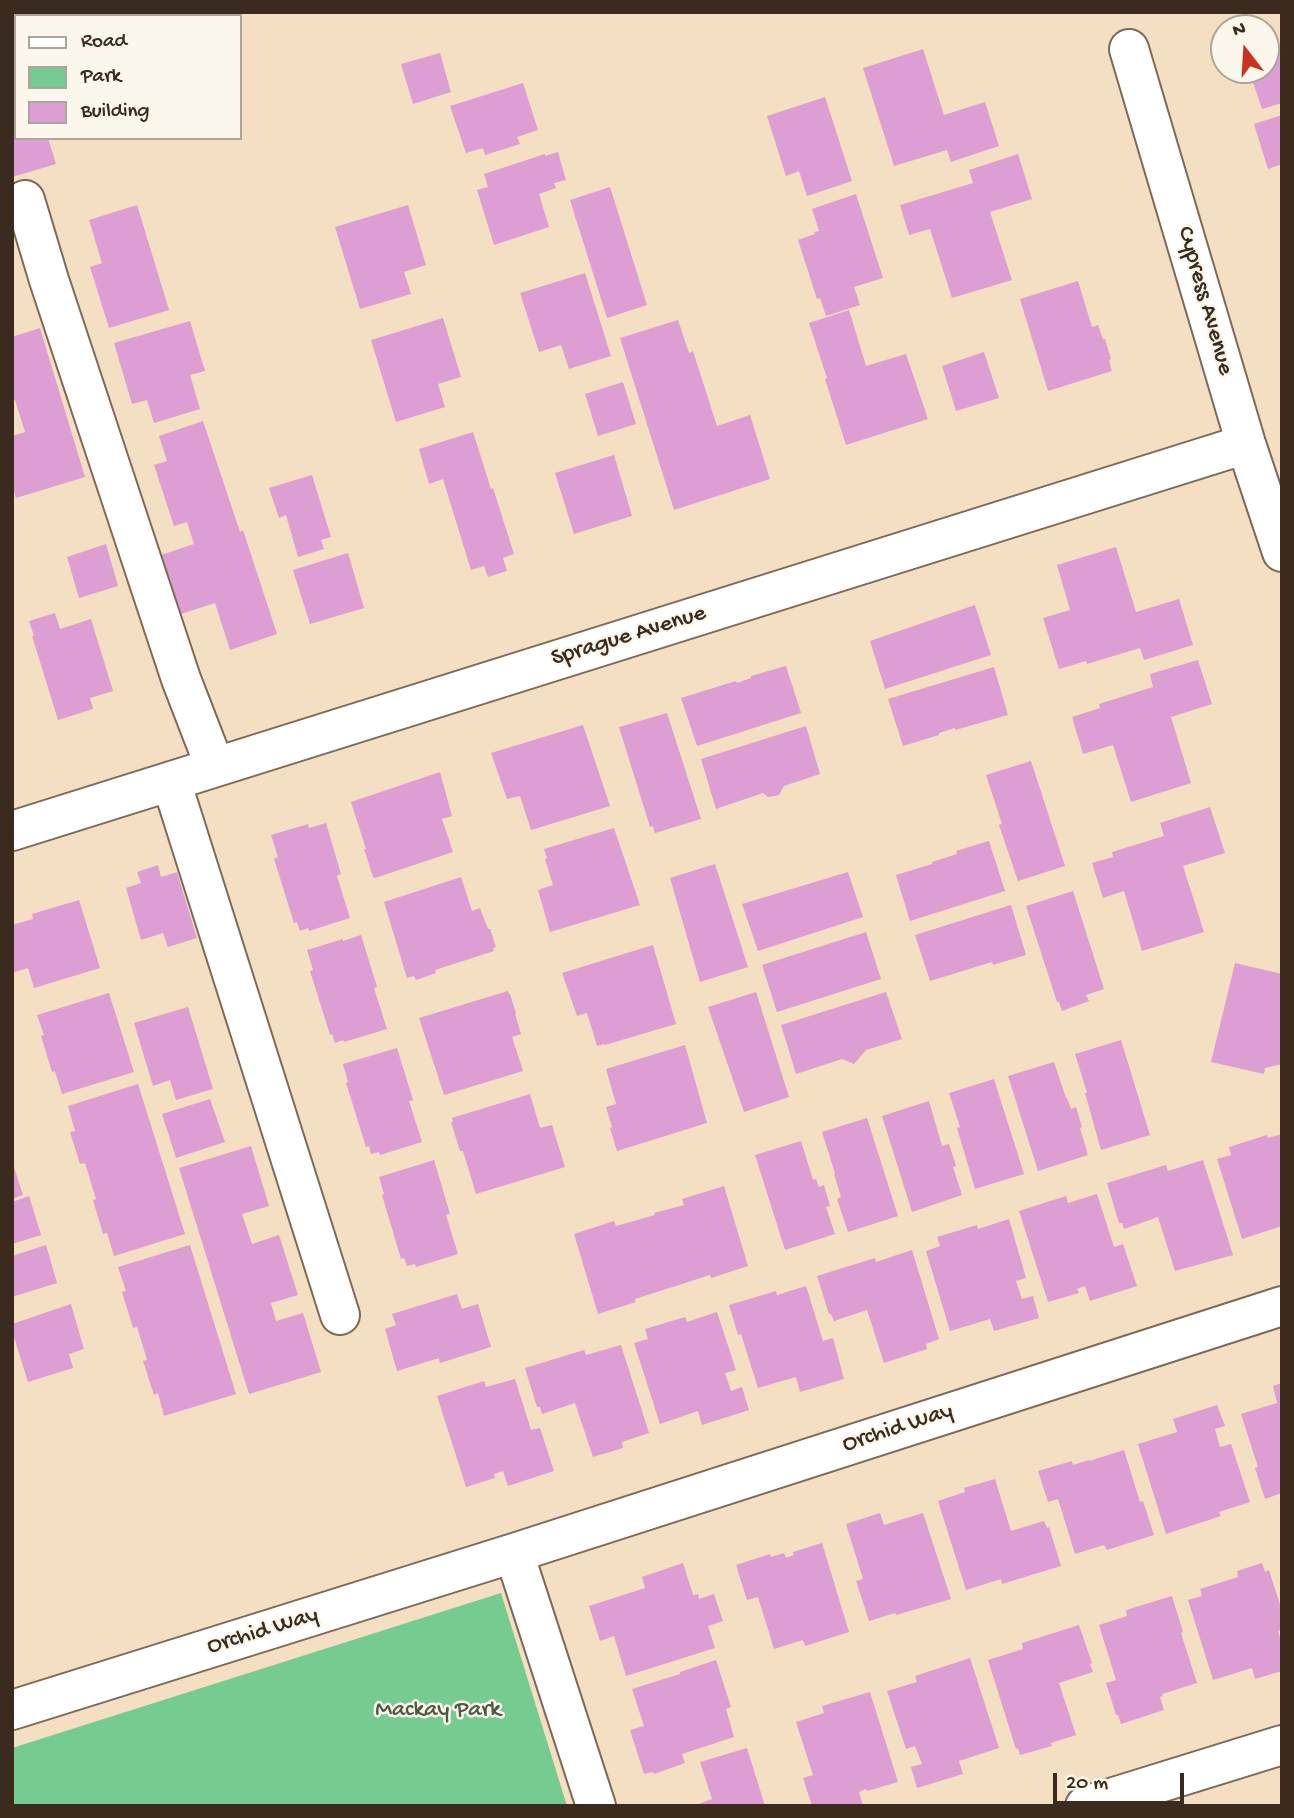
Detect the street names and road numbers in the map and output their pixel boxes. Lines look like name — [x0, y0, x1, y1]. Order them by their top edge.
street label: Cypress Avenue — [1169, 223, 1239, 379]
street label: Sprague Avenue — [548, 600, 710, 674]
street label: Orchid Way — [839, 1398, 957, 1460]
street label: Orchid Way — [204, 1601, 322, 1663]

